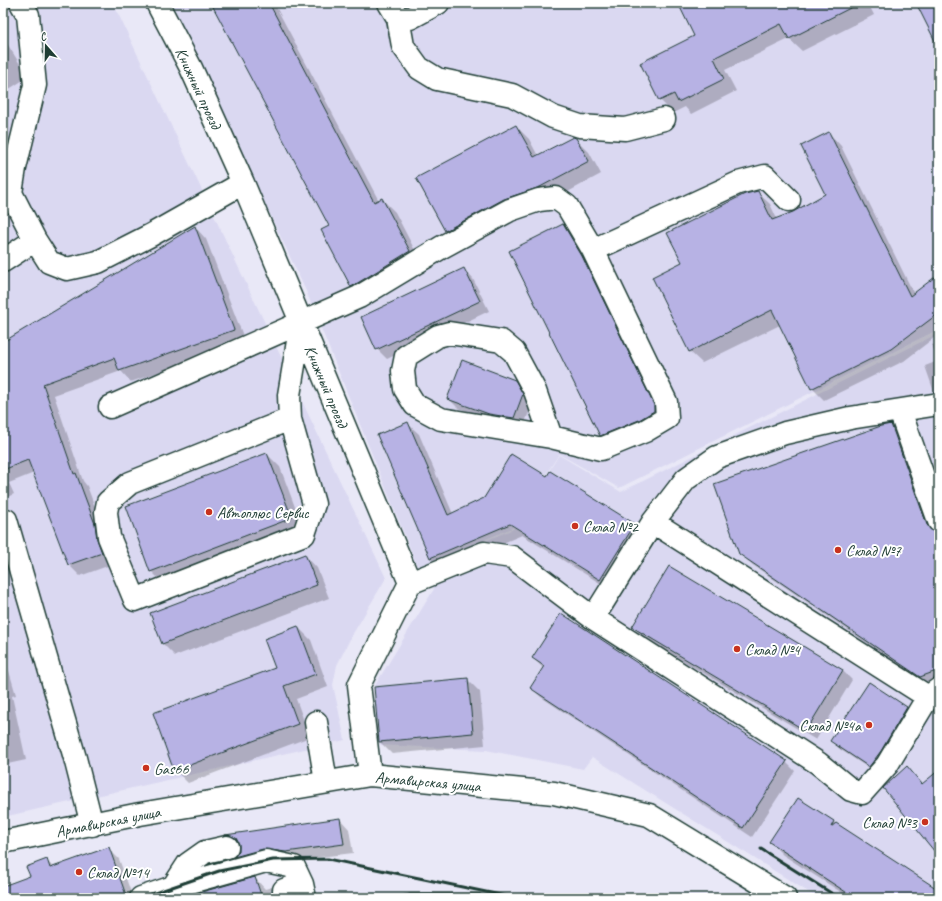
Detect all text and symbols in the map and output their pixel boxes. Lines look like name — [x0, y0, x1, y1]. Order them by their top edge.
north arrow — [26, 26, 66, 66]
text: С — [38, 29, 49, 44]
street label: Книжный проезд — [171, 45, 226, 134]
street label: Книжный проезд — [300, 342, 353, 432]
place label: Автоплюс Сервис — [217, 503, 310, 523]
marker: Автоплюс Сервис — [204, 507, 214, 517]
place label: Склад №2 — [583, 517, 640, 537]
marker: Склад №2 — [570, 521, 580, 531]
place label: Склад №7 — [846, 541, 902, 561]
marker: Склад №7 — [833, 545, 843, 555]
place label: Склад №4 — [745, 640, 802, 660]
marker: Склад №4 — [732, 644, 742, 654]
place label: Склад №4а — [799, 716, 862, 736]
marker: Склад №4а — [864, 720, 874, 730]
place label: Gas66 — [154, 759, 189, 779]
marker: Gas66 — [141, 763, 151, 773]
street label: Армавирская улица — [374, 767, 483, 797]
street label: Армавирская улица — [54, 802, 163, 842]
place label: Склад №3 — [862, 813, 919, 833]
marker: Склад №3 — [920, 817, 930, 827]
place label: Склад №14 — [87, 863, 151, 883]
marker: Склад №14 — [74, 867, 84, 877]

